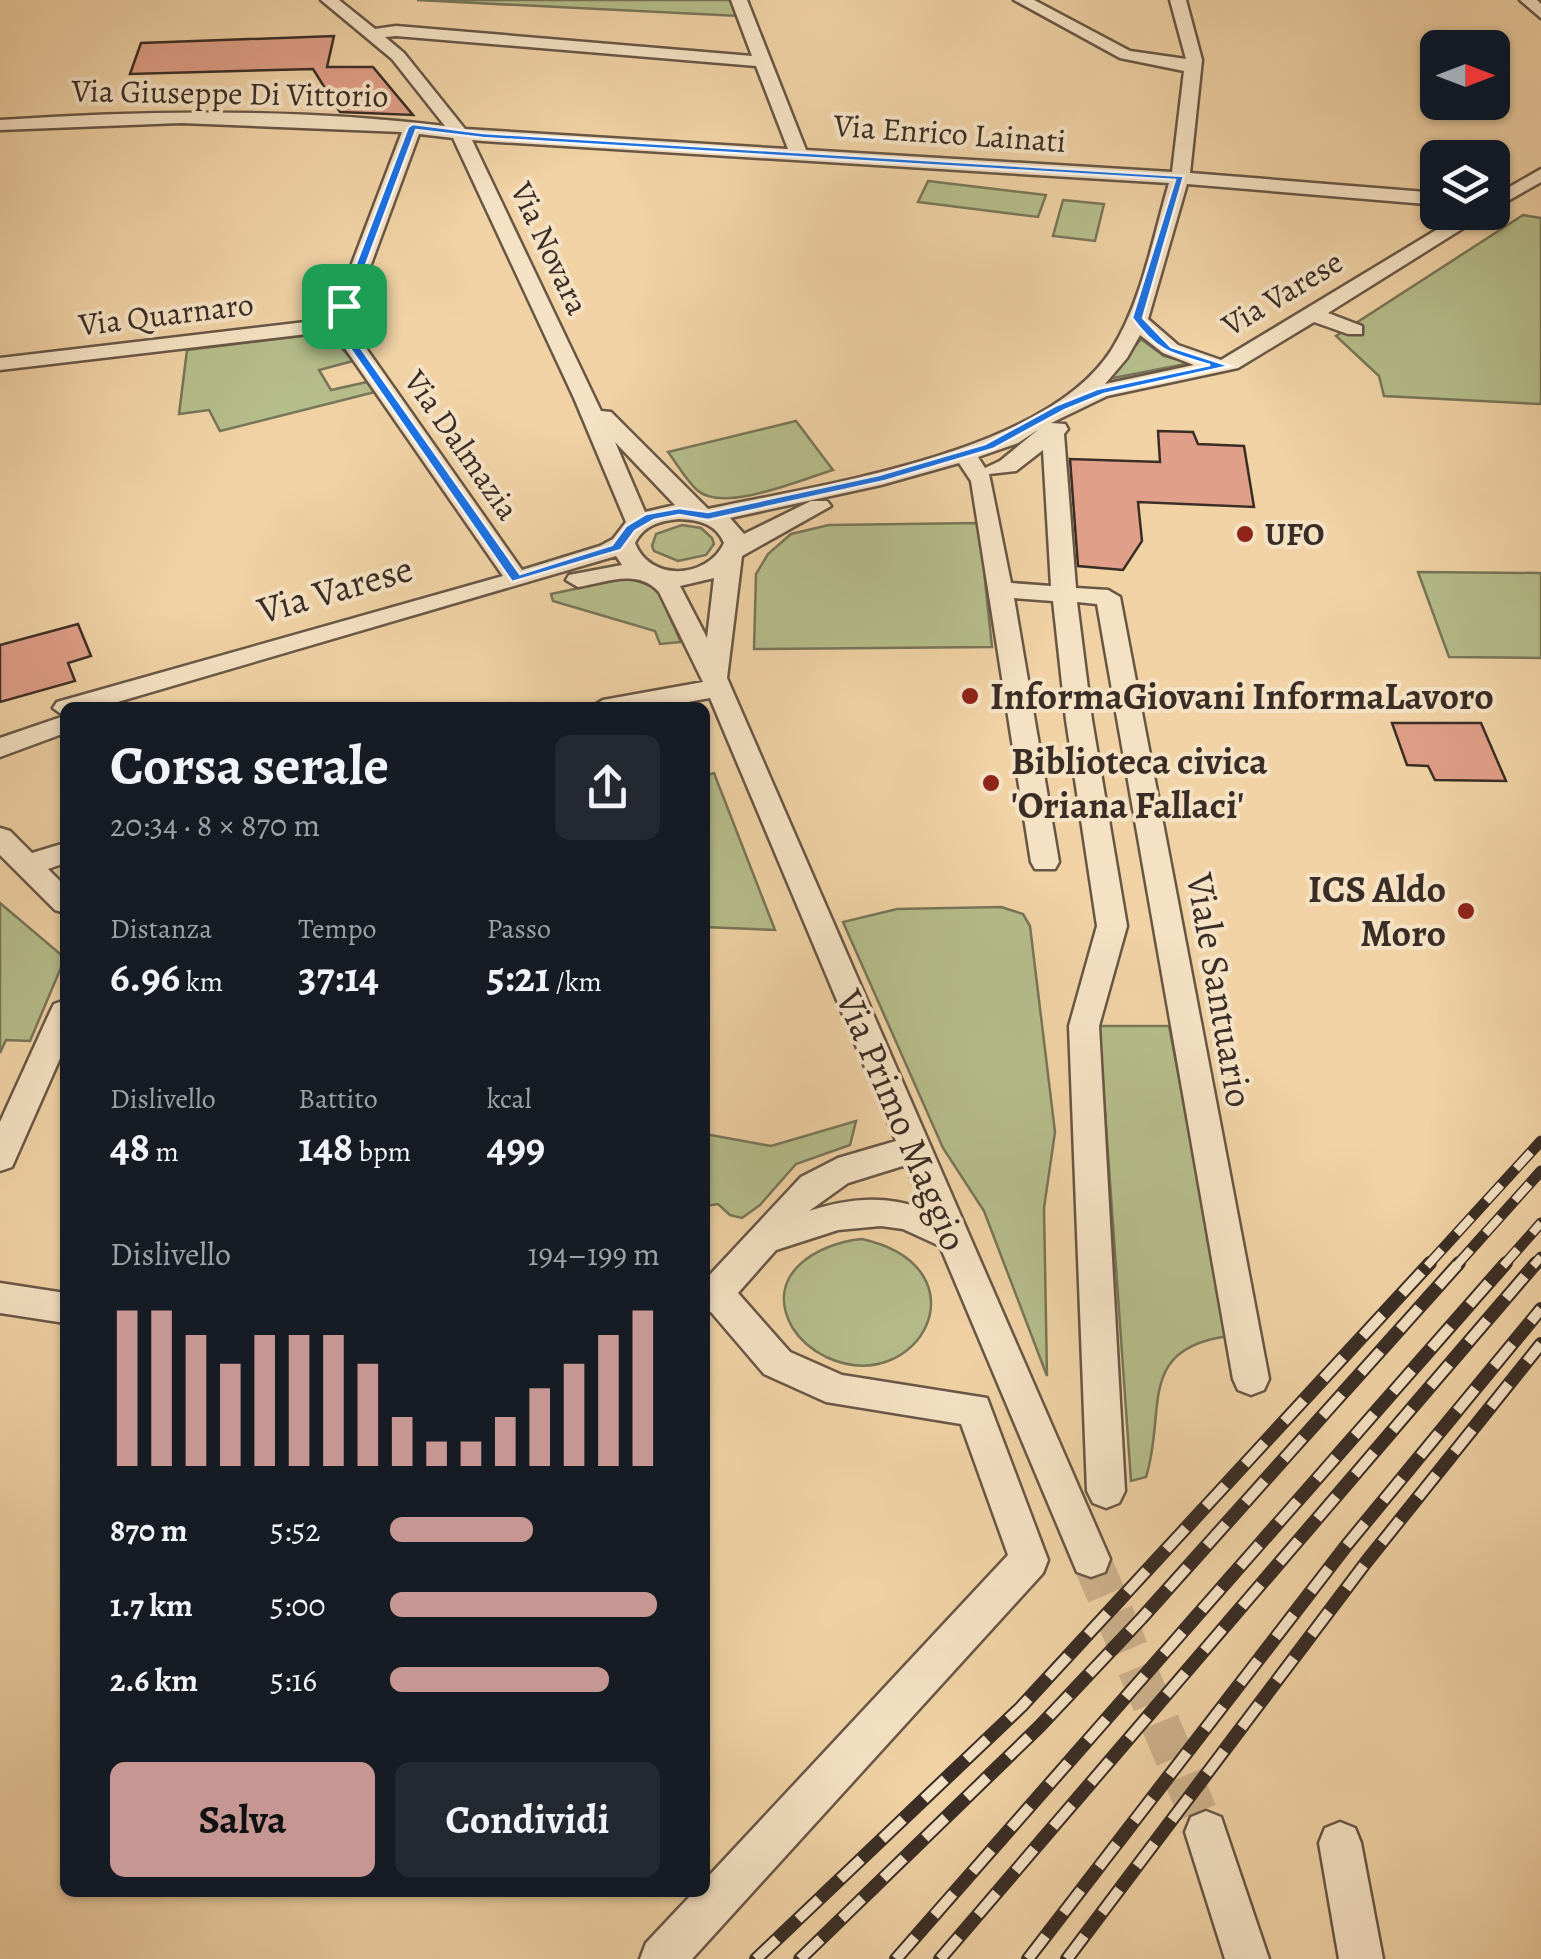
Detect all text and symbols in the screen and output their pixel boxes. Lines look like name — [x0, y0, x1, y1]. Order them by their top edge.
north arrow — [1420, 30, 1510, 120]
map controls — [1420, 30, 1510, 230]
street label: Via Giuseppe Di Vittorio — [70, 68, 389, 118]
street label: Via Enrico Lainati — [831, 103, 1068, 163]
button: layers — [1420, 140, 1510, 230]
street label: Via Novara — [500, 174, 600, 322]
street label: Via Varese — [1212, 240, 1351, 347]
pin — [302, 264, 387, 349]
icon: arrive — [317, 279, 372, 334]
street label: Via Quarnaro — [75, 281, 256, 347]
street label: Via Dalmazia — [394, 360, 530, 529]
place label: UFO — [1265, 512, 1324, 556]
marker: UFO — [1234, 523, 1256, 545]
street label: Via Varese — [250, 542, 419, 636]
place label: InformaGiovani InformaLavoro — [990, 670, 1494, 722]
marker: InformaGiovani InformaLavoro — [959, 685, 981, 707]
text: Corsa serale — [110, 728, 389, 803]
button: share — [555, 735, 660, 840]
place label: Biblioteca civica 'Oriana Fallaci' — [1011, 735, 1268, 831]
marker: Biblioteca civica 'Oriana Fallaci' — [980, 772, 1002, 794]
text: 20:34 · 8 × 870 m — [110, 803, 320, 847]
place label: ICS Aldo Moro — [1308, 863, 1446, 959]
street label: Viale Santuario — [1174, 868, 1266, 1111]
marker: ICS Aldo Moro — [1455, 900, 1477, 922]
text: Distanza — [110, 910, 212, 948]
text: Tempo — [298, 910, 377, 948]
text: Passo — [487, 910, 551, 948]
text: 6.96 — [110, 948, 180, 1005]
text: 37:14 — [298, 948, 379, 1005]
text: 5:21 — [487, 948, 550, 1005]
text: km — [180, 963, 223, 1001]
text: /km — [550, 963, 602, 1001]
street label: Via Primo Maggio — [823, 981, 980, 1258]
text: Dislivello — [110, 1080, 216, 1118]
text: Battito — [298, 1080, 378, 1118]
text: kcal — [487, 1080, 532, 1118]
text: 48 — [110, 1118, 150, 1175]
text: 148 — [298, 1118, 353, 1175]
text: 499 — [487, 1118, 545, 1175]
text: m — [150, 1133, 179, 1171]
text: bpm — [353, 1133, 411, 1171]
text: Dislivello — [110, 1232, 231, 1276]
text: 194–199 m — [528, 1232, 660, 1276]
text: 870 m — [110, 1508, 188, 1552]
text: 5:52 — [270, 1508, 320, 1552]
text: 1.7 km — [110, 1583, 193, 1627]
text: 5:00 — [270, 1583, 326, 1627]
text: 2.6 km — [110, 1658, 198, 1702]
text: 5:16 — [270, 1658, 317, 1702]
button: Salva — [110, 1762, 375, 1877]
button: Condividi — [395, 1762, 660, 1877]

